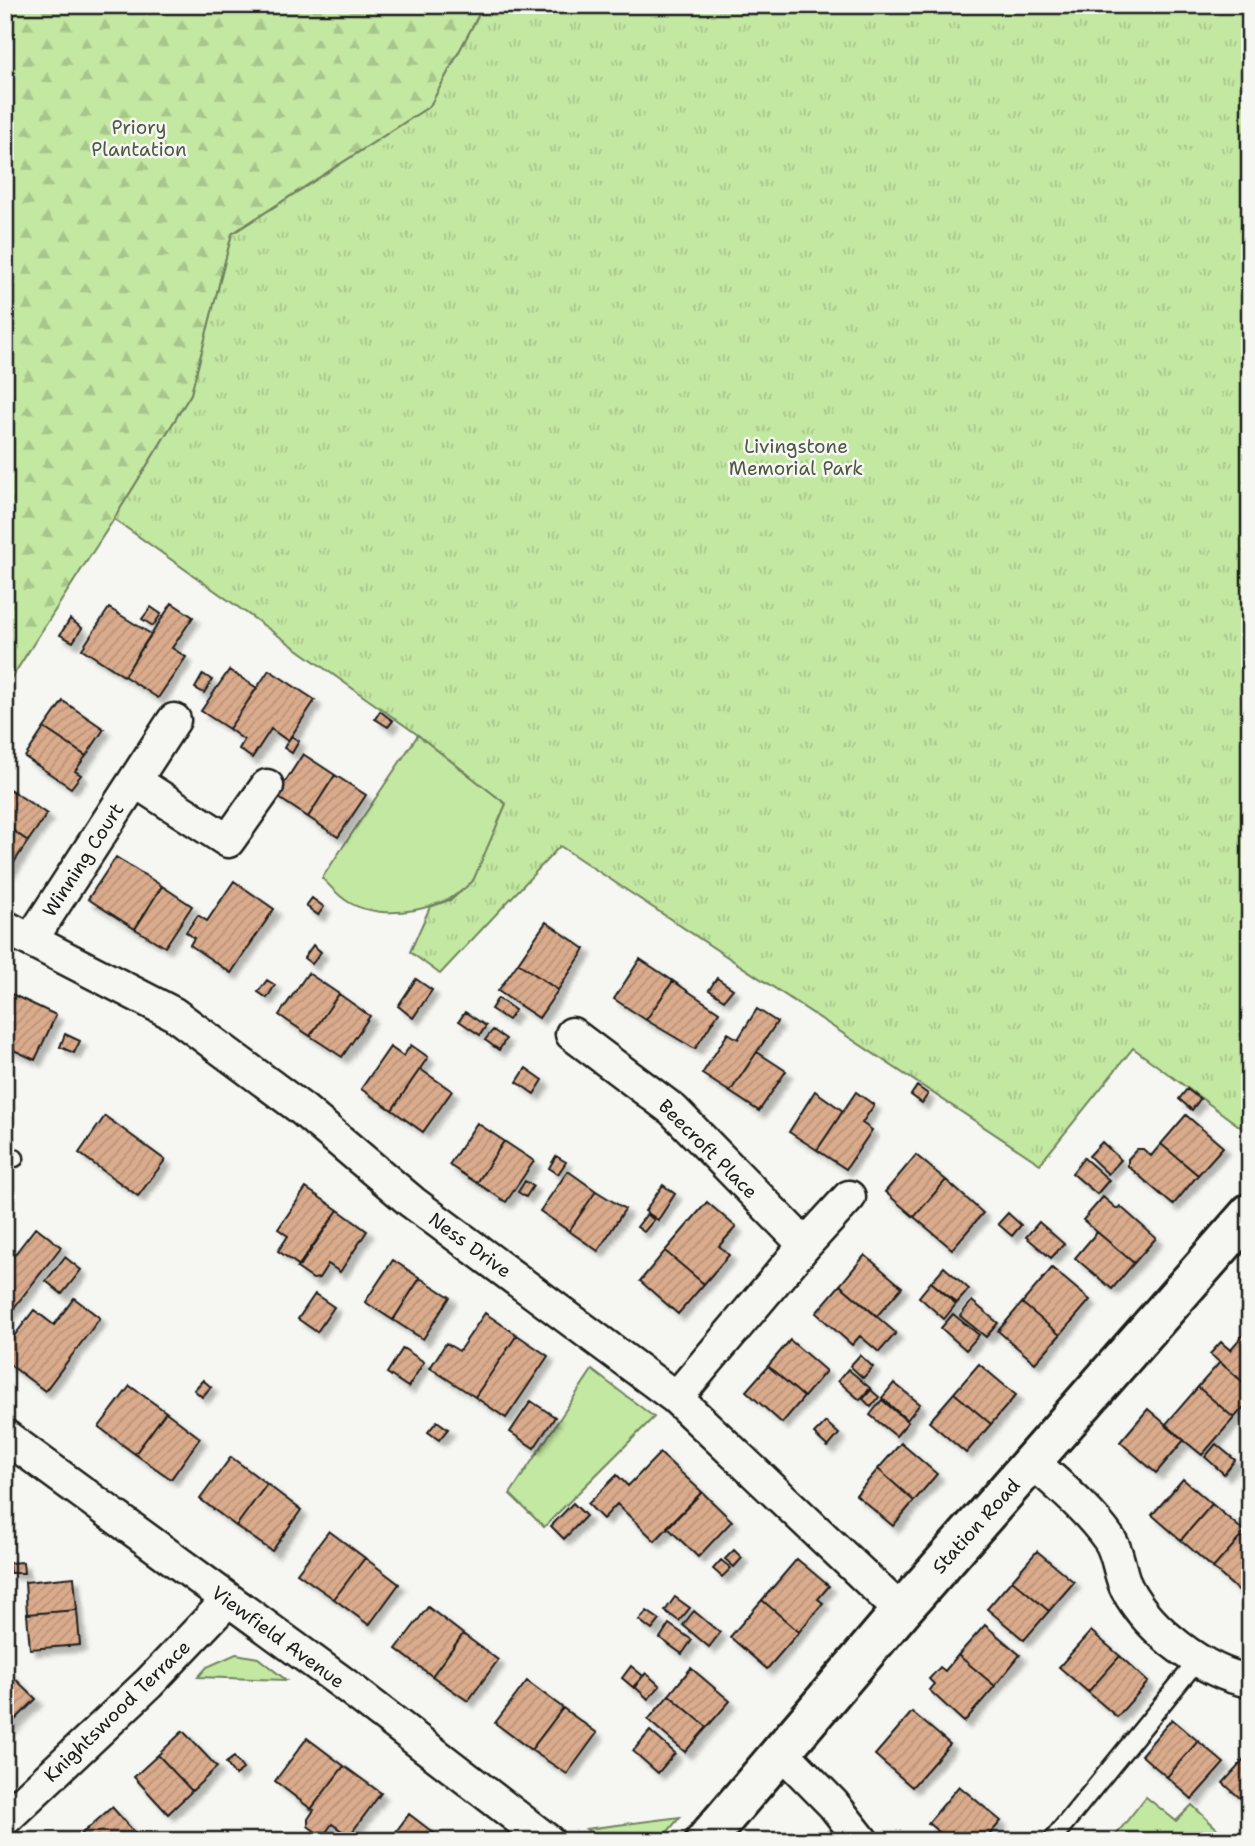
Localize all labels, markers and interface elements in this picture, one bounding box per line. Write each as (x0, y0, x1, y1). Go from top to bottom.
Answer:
park label: Priory Plantation (91, 115, 187, 162)
park label: Livingstone Memorial Park (729, 434, 863, 481)
street label: Winning Court (37, 798, 129, 922)
street label: Beecroft Place (653, 1094, 763, 1204)
street label: Ness Drive (424, 1207, 516, 1283)
street label: Station Road (927, 1473, 1025, 1579)
street label: Viewfield Avenue (206, 1580, 350, 1694)
street label: Knightswood Terrace (38, 1635, 196, 1787)

